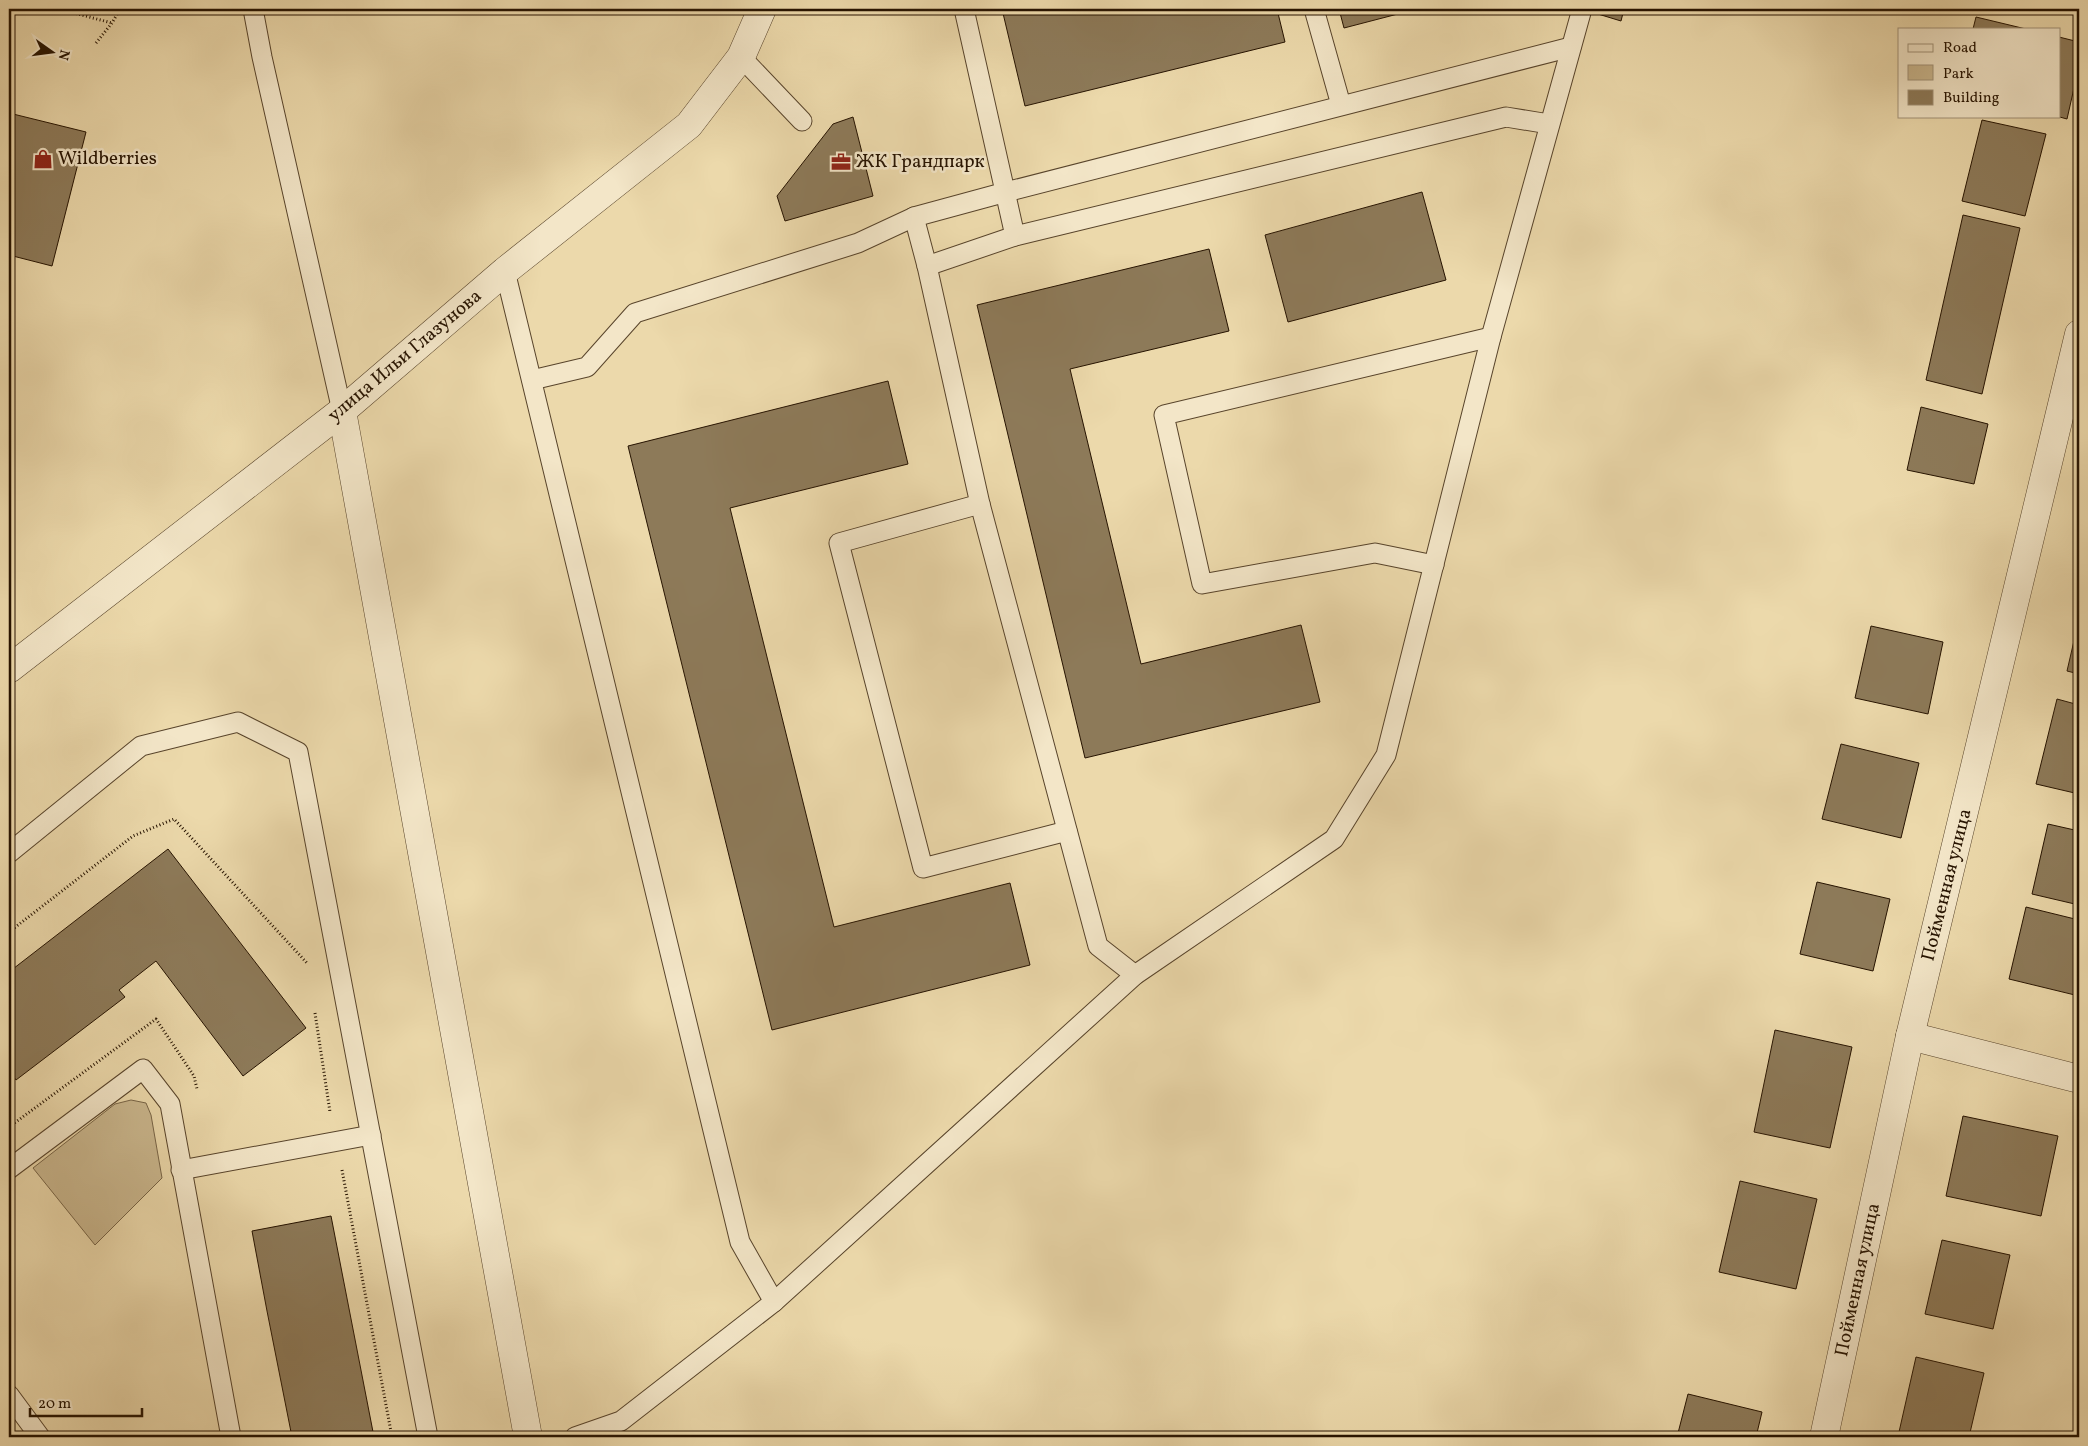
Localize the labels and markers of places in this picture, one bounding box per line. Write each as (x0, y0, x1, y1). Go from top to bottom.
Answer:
place label: Wildberries (58, 146, 157, 172)
shop icon: Wildberries (32, 148, 54, 170)
place label: ЖК Грандпарк (856, 149, 985, 175)
office icon: ЖК Грандпарк (830, 151, 852, 173)

